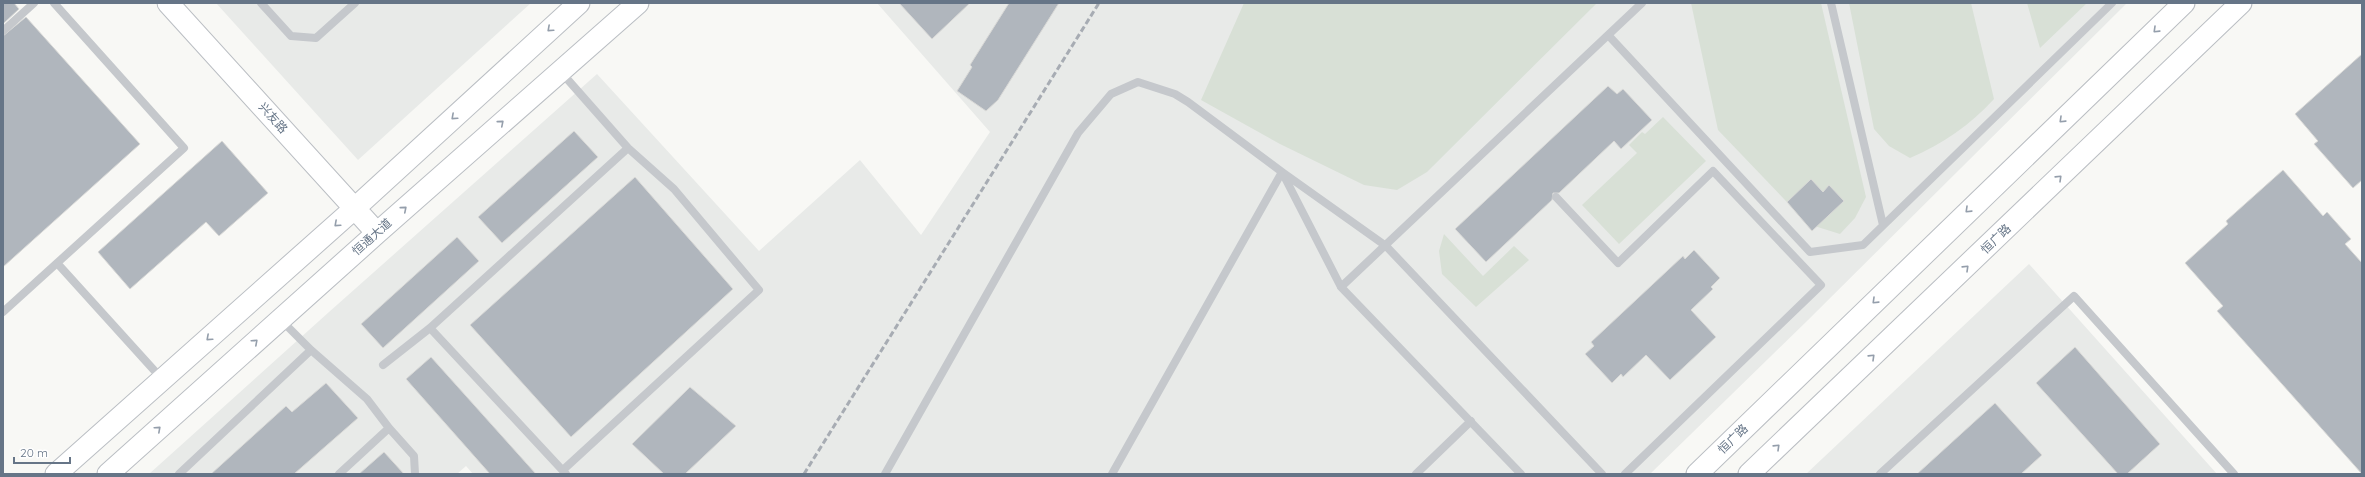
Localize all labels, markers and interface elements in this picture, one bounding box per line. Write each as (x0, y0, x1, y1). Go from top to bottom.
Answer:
one-way arrow (547, 25, 555, 32)
one-way arrow (2153, 25, 2161, 33)
street label: 兴友路 (256, 99, 291, 136)
one-way arrow (451, 112, 459, 120)
one-way arrow (2059, 115, 2067, 123)
one-way arrow (497, 121, 504, 128)
one-way arrow (2055, 176, 2062, 183)
one-way arrow (1965, 205, 1973, 213)
one-way arrow (399, 207, 406, 214)
street label: 恒通大道 (349, 215, 395, 258)
one-way arrow (335, 219, 342, 226)
street label: 恒广路 (1977, 221, 2014, 257)
one-way arrow (1961, 265, 1969, 273)
one-way arrow (1872, 296, 1880, 304)
one-way arrow (206, 333, 214, 341)
one-way arrow (250, 340, 257, 347)
one-way arrow (1867, 355, 1874, 362)
street label: 恒广路 (1714, 421, 1751, 457)
one-way arrow (153, 427, 161, 434)
scale bar (14, 439, 70, 465)
text: 20 m (20, 445, 48, 460)
one-way arrow (1773, 445, 1780, 452)

